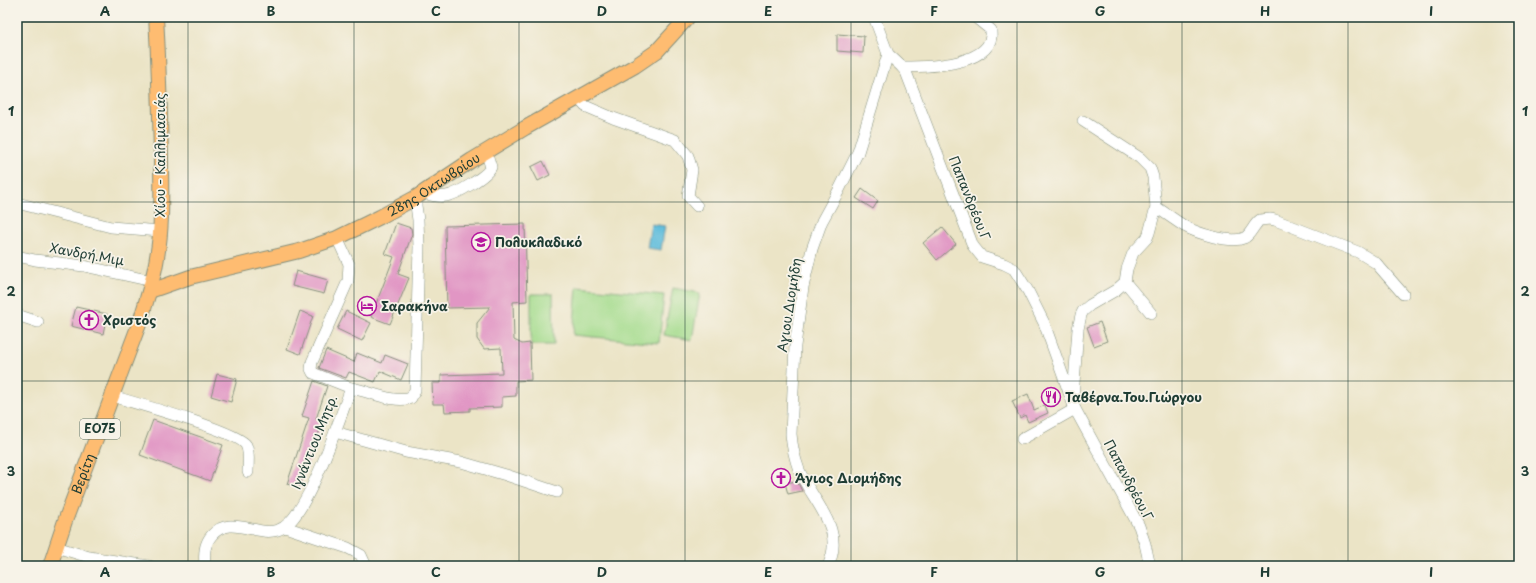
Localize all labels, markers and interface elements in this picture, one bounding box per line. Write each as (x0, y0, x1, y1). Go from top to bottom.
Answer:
text: A (100, 1, 110, 20)
text: B (267, 1, 276, 20)
text: C (431, 1, 441, 20)
text: D (597, 1, 607, 20)
text: E (764, 1, 772, 20)
text: F (930, 1, 938, 20)
text: G (1095, 1, 1105, 20)
text: H (1260, 1, 1270, 20)
text: I (1429, 1, 1433, 20)
street label: Χίου - Καλλιμασιάς (150, 92, 169, 217)
text: 1 (8, 101, 14, 120)
text: 1 (1522, 101, 1528, 120)
street label: 28ης Οκτωβρίου (383, 147, 483, 221)
street label: Παπανδρέου.Γ (945, 153, 996, 243)
school or university icon: Πολυκλαδικό (470, 231, 492, 253)
place label: Πολυκλαδικό (495, 232, 582, 251)
street label: Χανδρή.Μιμ (48, 238, 126, 269)
street label: Αγιου.Διομήδη (772, 256, 805, 353)
text: 2 (6, 281, 16, 300)
text: 2 (1520, 281, 1530, 300)
hotel icon: Σαρακήνα (356, 295, 378, 317)
place label: Σαρακήνα (381, 296, 448, 315)
church icon: Χριστός (78, 309, 100, 331)
place label: Χριστός (103, 310, 156, 329)
restaurant icon: Ταβέρνα.Του.Γιώργου (1040, 386, 1062, 408)
place label: Ταβέρνα.Του.Γιώργου (1065, 387, 1202, 406)
street label: Ιγνάντιου.Μητρ. (286, 392, 341, 492)
road number: ΕΟ75 (80, 419, 120, 439)
street label: Παπανδρέου.Γ (1100, 436, 1159, 524)
street label: Βερίτη (66, 450, 99, 497)
text: 3 (7, 461, 16, 480)
text: 3 (1521, 461, 1530, 480)
church icon: Άγιος Διομήδης (770, 467, 792, 489)
place label: Άγιος Διομήδης (795, 468, 902, 487)
text: A (100, 562, 110, 581)
text: B (267, 562, 276, 581)
text: C (431, 562, 441, 581)
text: D (597, 562, 607, 581)
text: E (764, 562, 772, 581)
text: F (930, 562, 938, 581)
text: G (1095, 562, 1105, 581)
text: H (1260, 562, 1270, 581)
text: I (1429, 562, 1433, 581)

